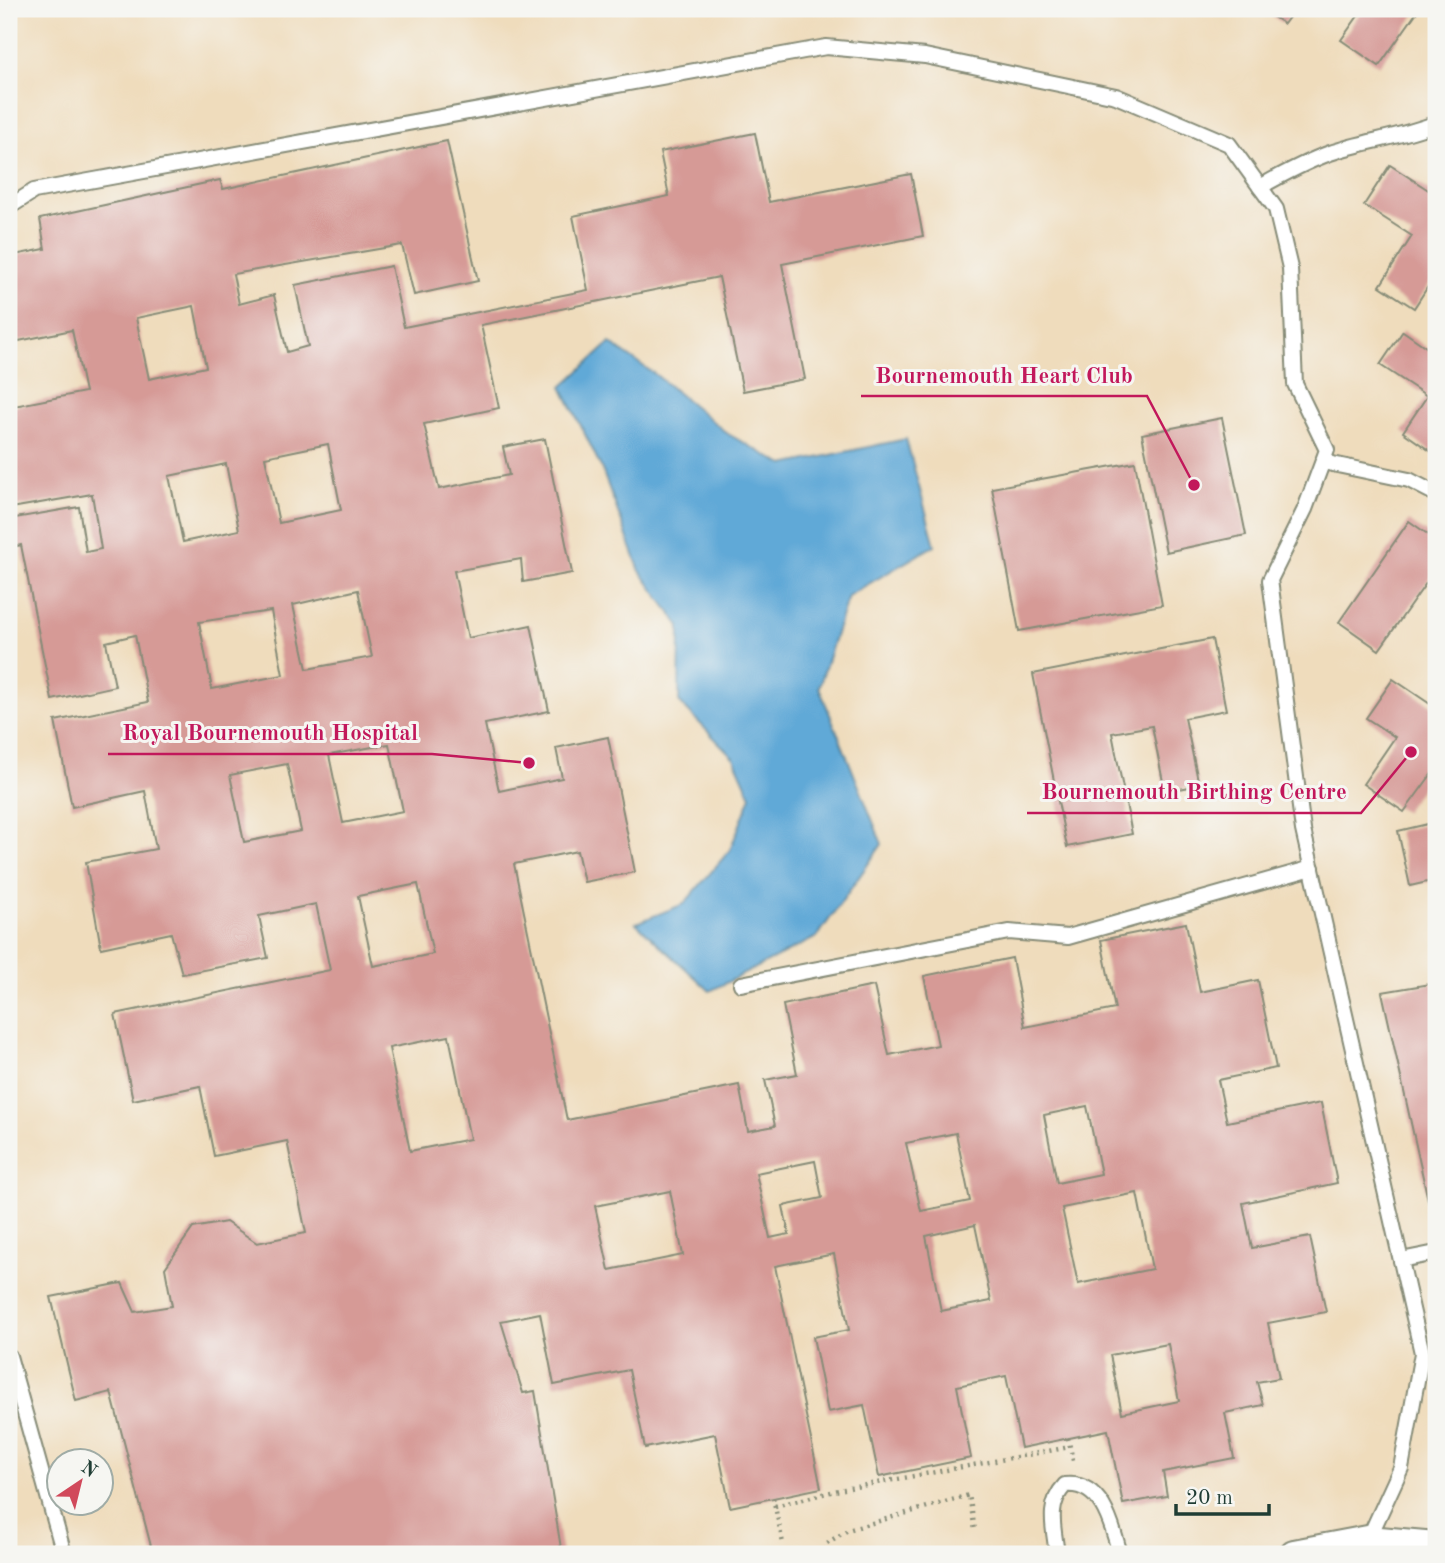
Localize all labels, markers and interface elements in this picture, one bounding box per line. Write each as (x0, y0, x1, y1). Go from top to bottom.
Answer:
callout: Bournemouth Heart Club (861, 352, 1147, 396)
text: Bournemouth Heart Club (875, 365, 1133, 388)
callout: Royal Bournemouth Hospital (108, 710, 432, 754)
text: Royal Bournemouth Hospital (122, 722, 418, 745)
callout: Bournemouth Birthing Centre (1027, 769, 1361, 813)
text: Bournemouth Birthing Centre (1041, 781, 1347, 804)
north arrow (46, 1448, 116, 1518)
text: N (77, 1458, 100, 1482)
scale bar (1176, 1472, 1268, 1516)
text: 20 m (1186, 1488, 1233, 1509)

